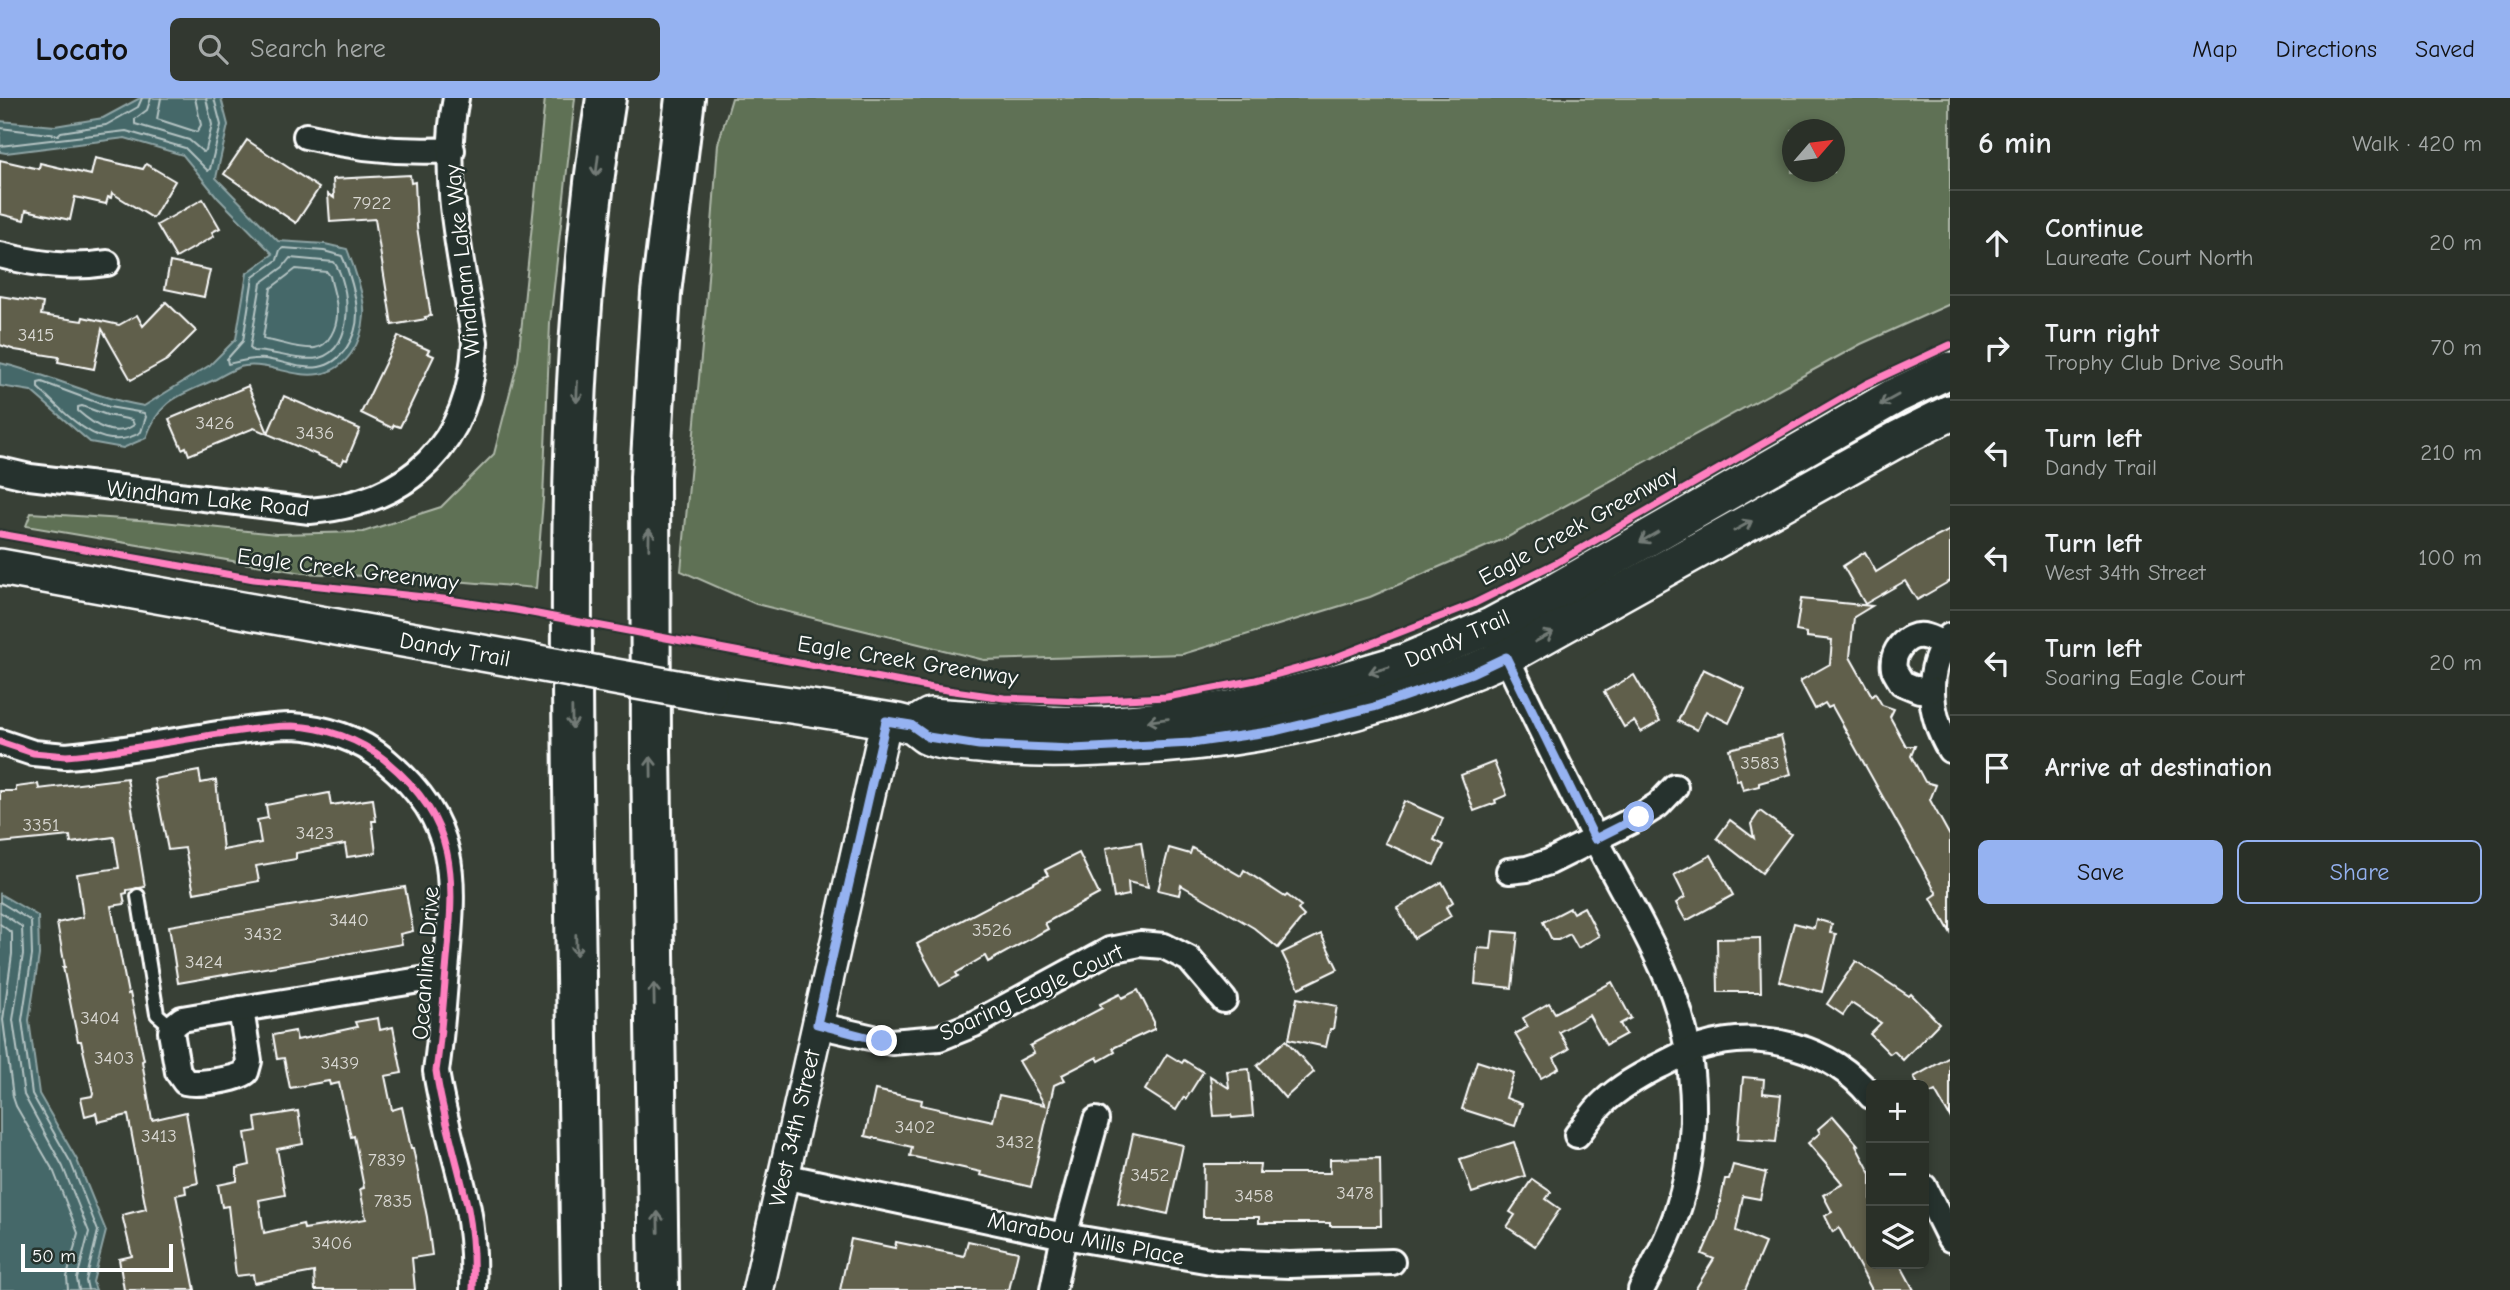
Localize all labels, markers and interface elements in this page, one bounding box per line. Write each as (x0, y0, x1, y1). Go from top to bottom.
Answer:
search box (170, 18, 660, 81)
text: Locato (35, 30, 128, 68)
icon: search (194, 30, 232, 68)
text: Search here (250, 34, 386, 64)
text: Map (2192, 35, 2238, 63)
text: Directions (2276, 35, 2377, 63)
text: Saved (2415, 35, 2475, 63)
north arrow (1782, 119, 1845, 182)
text: 6 min (1978, 126, 2052, 161)
text: Walk · 420 m (2352, 130, 2482, 157)
one-way arrow (591, 154, 604, 177)
street label: Windham Lake Way (439, 162, 486, 359)
house number: 7922 (353, 192, 391, 214)
text: Continue (2045, 214, 2143, 244)
icon: ahead (1978, 224, 2016, 262)
text: 20 m (2429, 229, 2482, 256)
text: Laureate Court North (2045, 244, 2254, 271)
text: Turn right (2045, 319, 2159, 349)
house number: 3415 (18, 324, 54, 346)
icon: right (1978, 329, 2016, 367)
text: 70 m (2430, 334, 2482, 361)
text: Trophy Club Drive South (2045, 349, 2284, 376)
one-way arrow (570, 381, 583, 404)
one-way arrow (1879, 393, 1899, 407)
house number: 3426 (195, 412, 235, 434)
house number: 3436 (296, 422, 334, 444)
text: Turn left (2045, 424, 2142, 454)
icon: left (1978, 434, 2016, 472)
text: 210 m (2420, 439, 2482, 466)
text: Dandy Trail (2045, 454, 2157, 481)
street label: Eagle Creek Greenway (1474, 459, 1683, 591)
street label: Windham Lake Road (105, 474, 311, 523)
one-way arrow (1732, 519, 1753, 532)
one-way arrow (642, 528, 656, 551)
text: Turn left (2045, 529, 2142, 559)
one-way arrow (1639, 531, 1659, 545)
icon: left (1978, 539, 2016, 577)
street label: Eagle Creek Greenway (235, 542, 461, 597)
text: 100 m (2418, 544, 2482, 571)
text: West 34th Street (2045, 559, 2206, 586)
street label: Dandy Trail (1401, 603, 1514, 674)
street label: Dandy Trail (397, 626, 512, 673)
one-way arrow (1534, 629, 1554, 643)
street label: Eagle Creek Greenway (796, 630, 1021, 691)
text: Turn left (2045, 634, 2142, 664)
icon: left (1978, 644, 2016, 682)
text: 20 m (2429, 649, 2482, 676)
one-way arrow (1368, 664, 1390, 677)
text: Soaring Eagle Court (2045, 664, 2245, 691)
one-way arrow (565, 706, 579, 729)
one-way arrow (1147, 713, 1169, 726)
icon: arrive (1978, 749, 2016, 787)
house number: 3583 (1740, 752, 1780, 774)
text: Arrive at destination (2045, 753, 2272, 783)
one-way arrow (644, 756, 658, 779)
route start (1623, 801, 1654, 832)
house number: 3351 (22, 814, 60, 836)
house number: 3423 (296, 822, 334, 844)
button: Save (1978, 840, 2223, 904)
button: Share (2237, 840, 2482, 904)
street label: Oceanline Drive (407, 885, 444, 1041)
house number: 3440 (329, 909, 369, 931)
house number: 3526 (972, 919, 1012, 941)
house number: 3432 (244, 923, 282, 945)
one-way arrow (569, 933, 582, 956)
street label: Soaring Eagle Court (935, 937, 1129, 1047)
house number: 3424 (185, 951, 223, 973)
one-way arrow (647, 983, 661, 1006)
house number: 3404 (80, 1007, 120, 1029)
route end (866, 1025, 897, 1056)
street label: West 34th Street (763, 1045, 826, 1209)
house number: 3403 (94, 1047, 134, 1069)
house number: 3439 (321, 1052, 359, 1074)
map controls (1866, 1080, 1929, 1269)
button: + (1866, 1080, 1929, 1143)
house number: 3402 (895, 1116, 935, 1138)
house number: 3413 (141, 1125, 177, 1147)
house number: 3432 (996, 1131, 1034, 1153)
button: − (1866, 1143, 1929, 1206)
house number: 7839 (368, 1149, 406, 1171)
house number: 3452 (1130, 1164, 1170, 1186)
house number: 3478 (1336, 1182, 1374, 1204)
house number: 3458 (1235, 1185, 1273, 1207)
house number: 7835 (374, 1190, 412, 1212)
street label: Marabou Mills Place (985, 1206, 1187, 1271)
button: layers (1866, 1206, 1929, 1269)
one-way arrow (651, 1211, 664, 1234)
house number: 3406 (312, 1232, 352, 1254)
scale bar (21, 1241, 173, 1273)
text: 50 m (32, 1245, 76, 1267)

